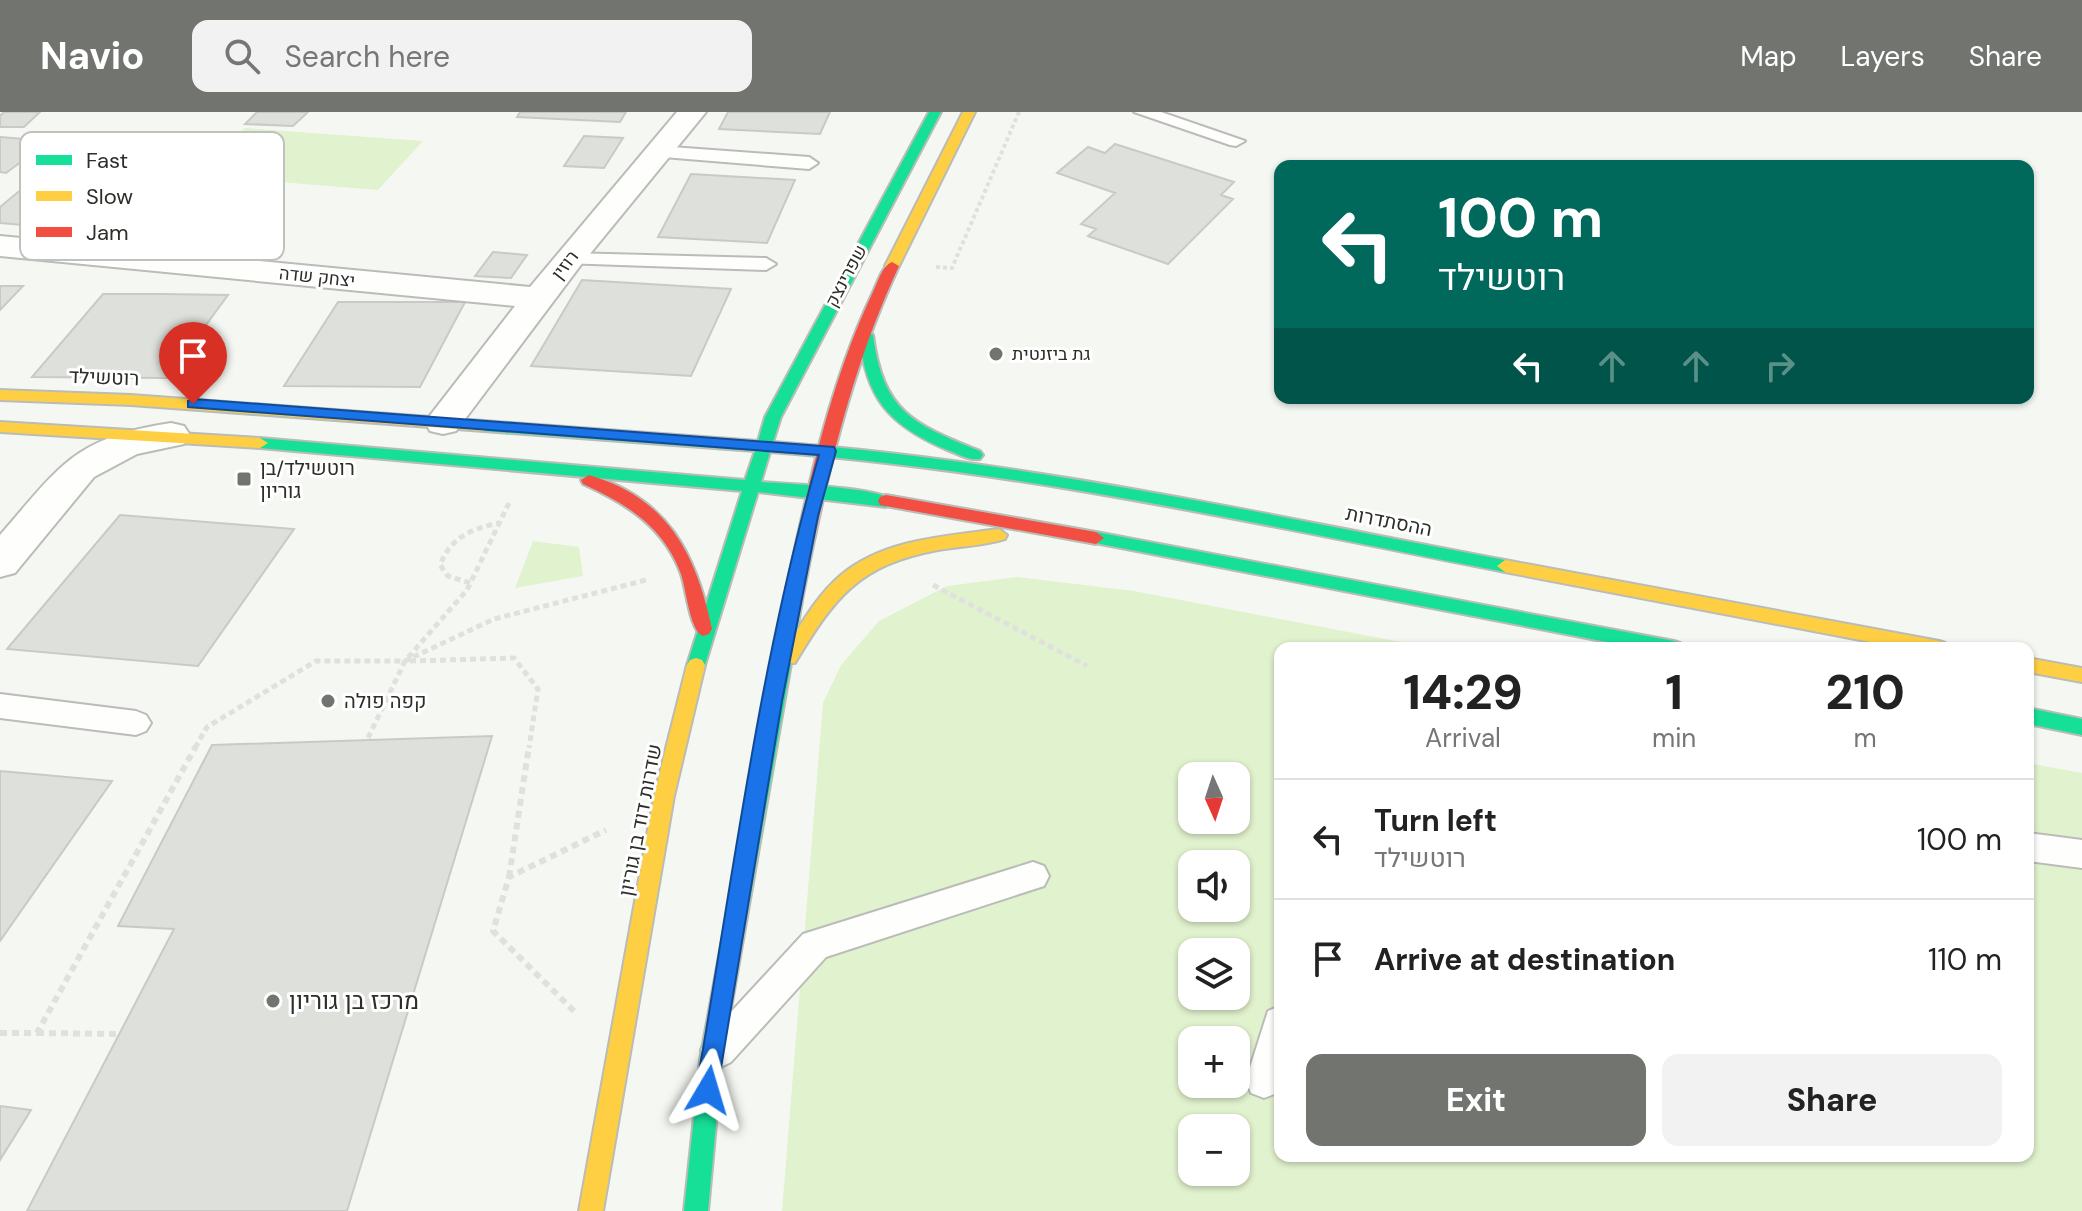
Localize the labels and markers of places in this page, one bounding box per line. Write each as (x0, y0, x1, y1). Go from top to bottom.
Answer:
pin (159, 322, 227, 404)
place label: גת ביזנטית (1012, 342, 1091, 366)
marker: גת ביזנטית (987, 345, 1005, 363)
place label: רוטשילד/בן גוריון (260, 455, 355, 504)
marker: רוטשילד/בן גוריון (235, 470, 253, 488)
place label: קפה פולה (344, 688, 427, 714)
marker: קפה פולה (319, 692, 337, 710)
place label: מרכז בן גוריון (289, 985, 419, 1016)
marker: מרכז בן גוריון (264, 992, 282, 1010)

